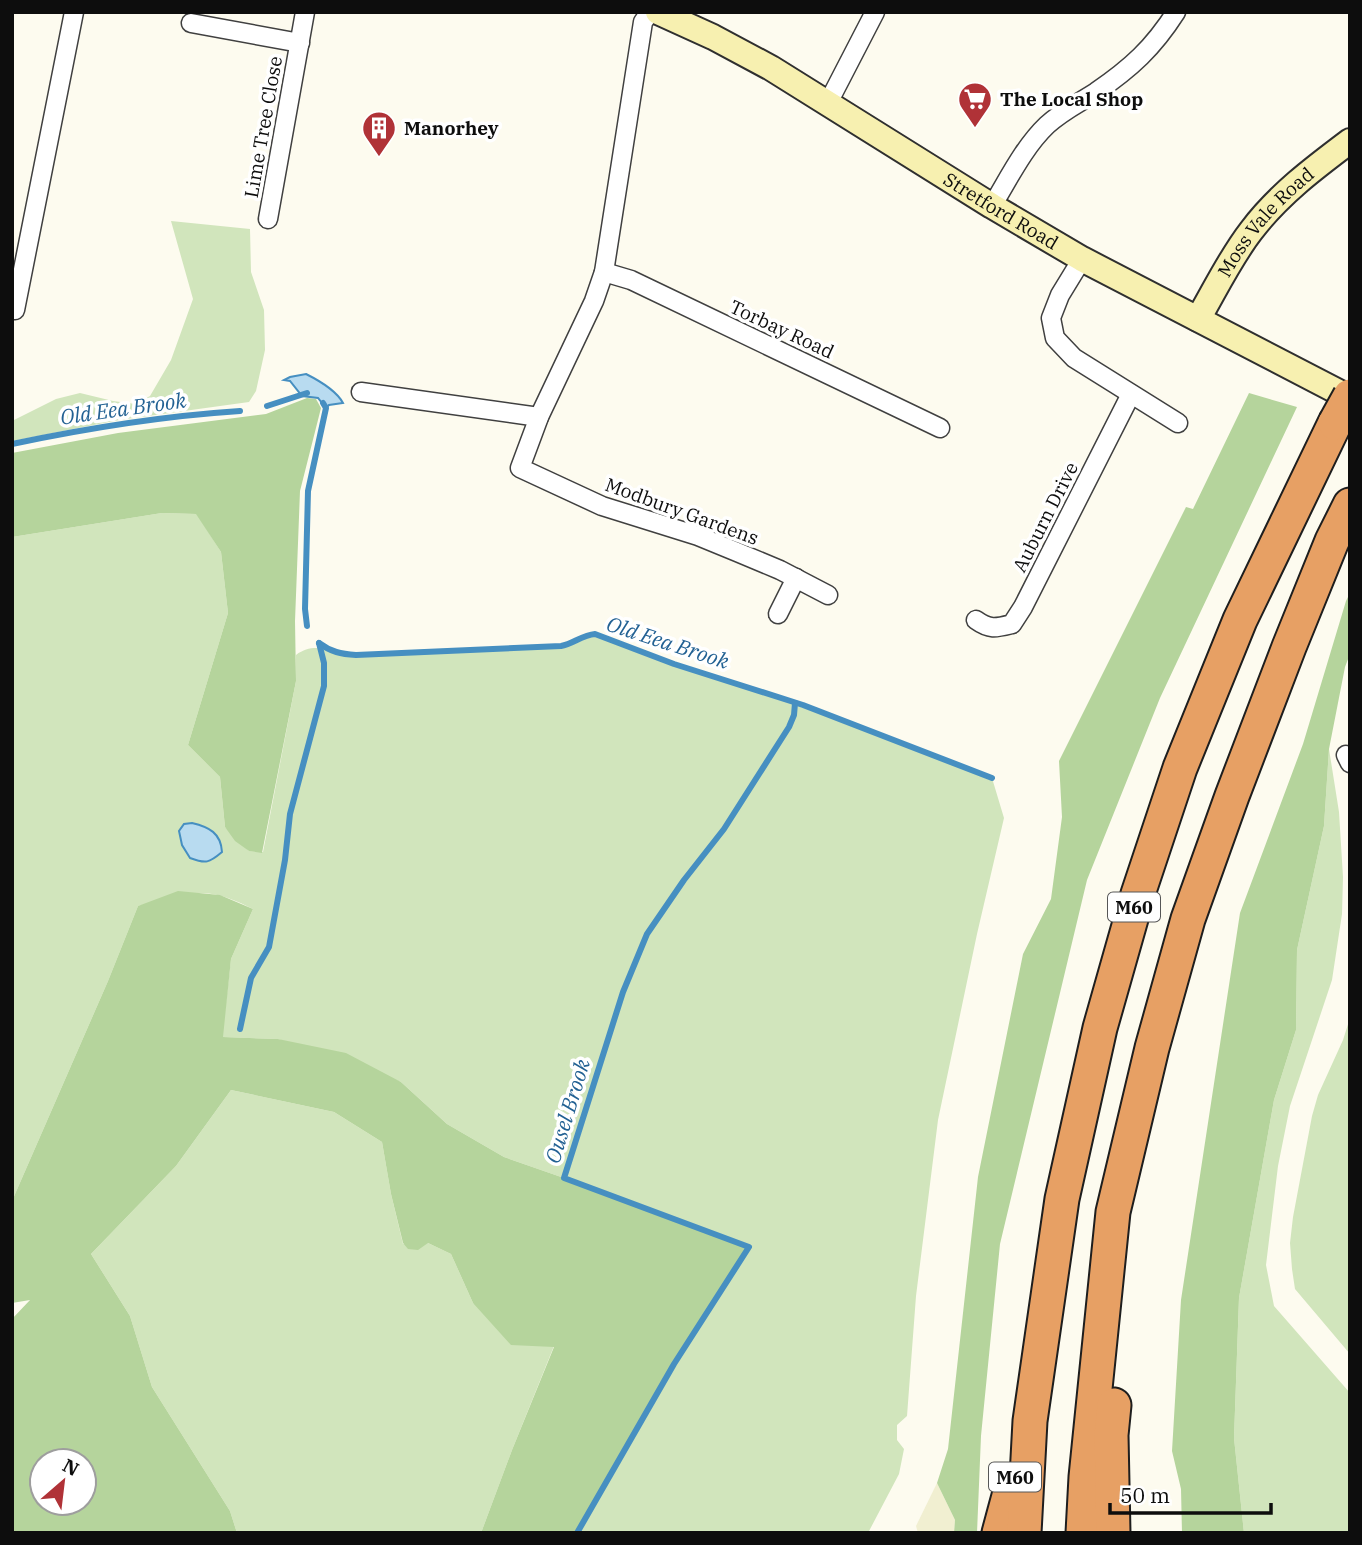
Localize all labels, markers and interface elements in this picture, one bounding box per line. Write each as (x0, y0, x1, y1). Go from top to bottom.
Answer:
street label: Lime Tree Close (239, 54, 287, 200)
supermarket icon: The Local Shop (956, 80, 994, 129)
place label: The Local Shop (1000, 87, 1143, 111)
building icon: Manorhey (360, 109, 398, 158)
place label: Manorhey (404, 116, 499, 140)
street label: Moss Vale Road (1212, 162, 1319, 281)
street label: Stretford Road (939, 167, 1063, 255)
street label: Torbay Road (726, 294, 838, 364)
water label: Old Eea Brook (58, 385, 189, 431)
street label: Auburn Drive (1007, 458, 1083, 576)
street label: Modbury Gardens (602, 472, 762, 550)
water label: Old Eea Brook (603, 609, 734, 675)
road number: M60 (1108, 893, 1160, 922)
water label: Ousel Brook (538, 1055, 596, 1166)
north arrow (28, 1447, 98, 1517)
text: N (59, 1453, 83, 1481)
road number: M60 (989, 1462, 1041, 1492)
scale bar (1110, 1472, 1271, 1516)
text: 50 m (1120, 1481, 1170, 1509)

